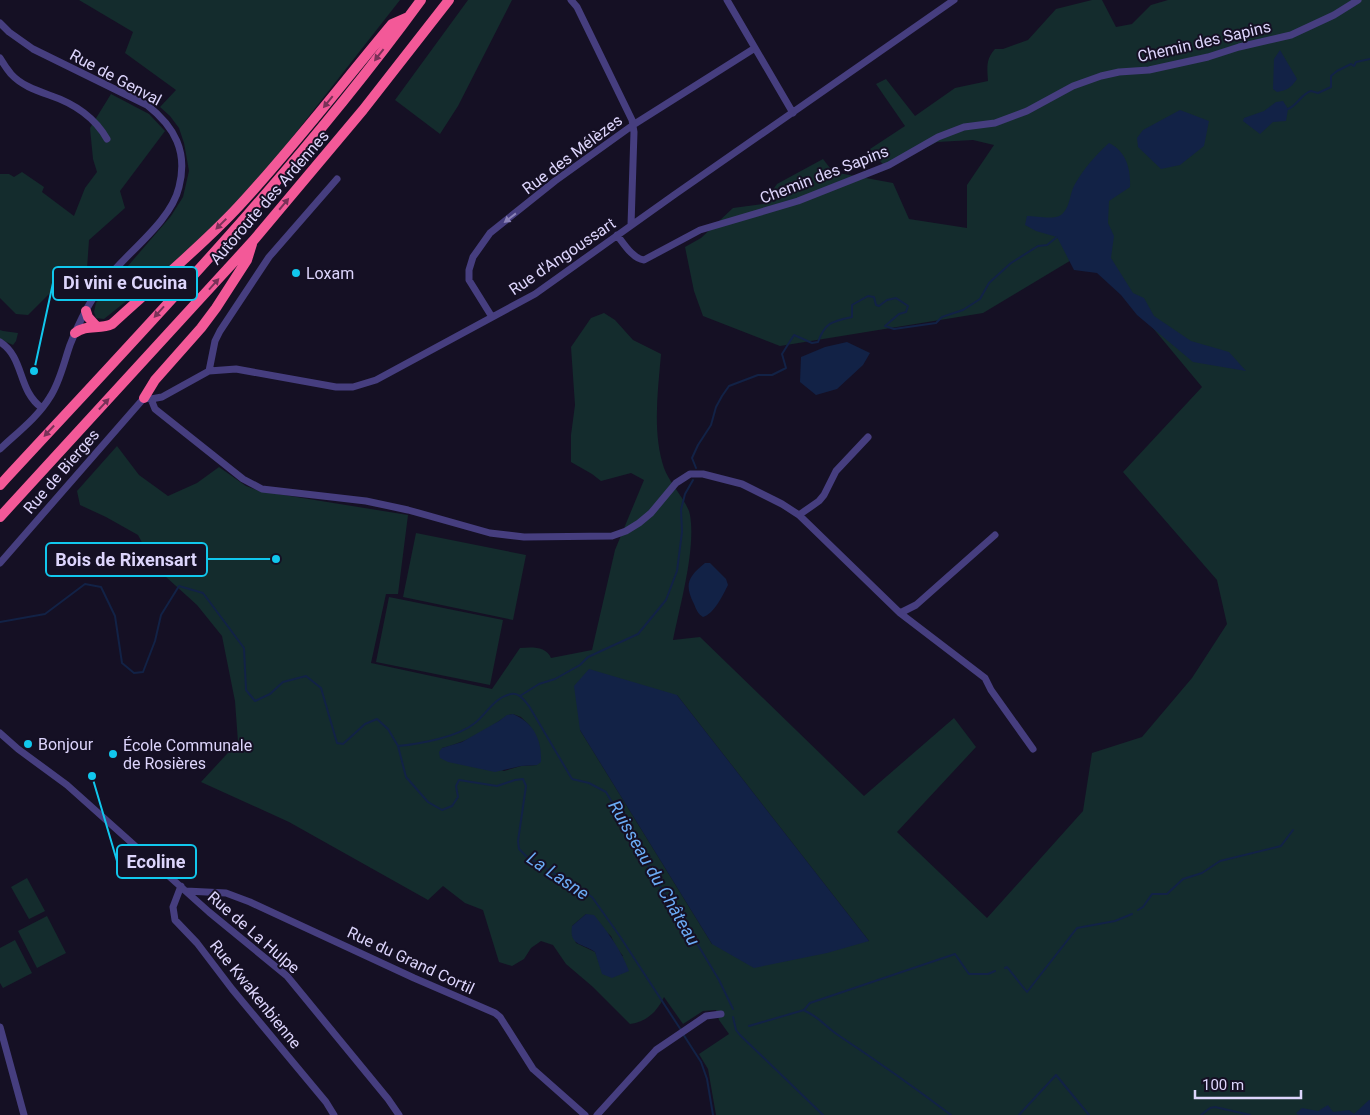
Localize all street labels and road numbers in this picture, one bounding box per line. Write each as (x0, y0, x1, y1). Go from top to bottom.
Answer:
street label: Chemin des Sapins (1136, 17, 1273, 66)
street label: Rue de Genval (67, 45, 165, 110)
street label: Rue des Mélèzes (519, 111, 626, 198)
street label: Autoroute des Ardennes (206, 126, 333, 268)
street label: Chemin des Sapins (757, 141, 891, 208)
street label: Rue d'Angoussart (505, 214, 619, 299)
street label: Rue de Bierges (19, 425, 103, 518)
street label: Rue de La Hulpe (204, 887, 303, 977)
street label: Rue du Grand Cortil (344, 923, 477, 998)
street label: Rue Kwakenbienne (206, 936, 305, 1052)

